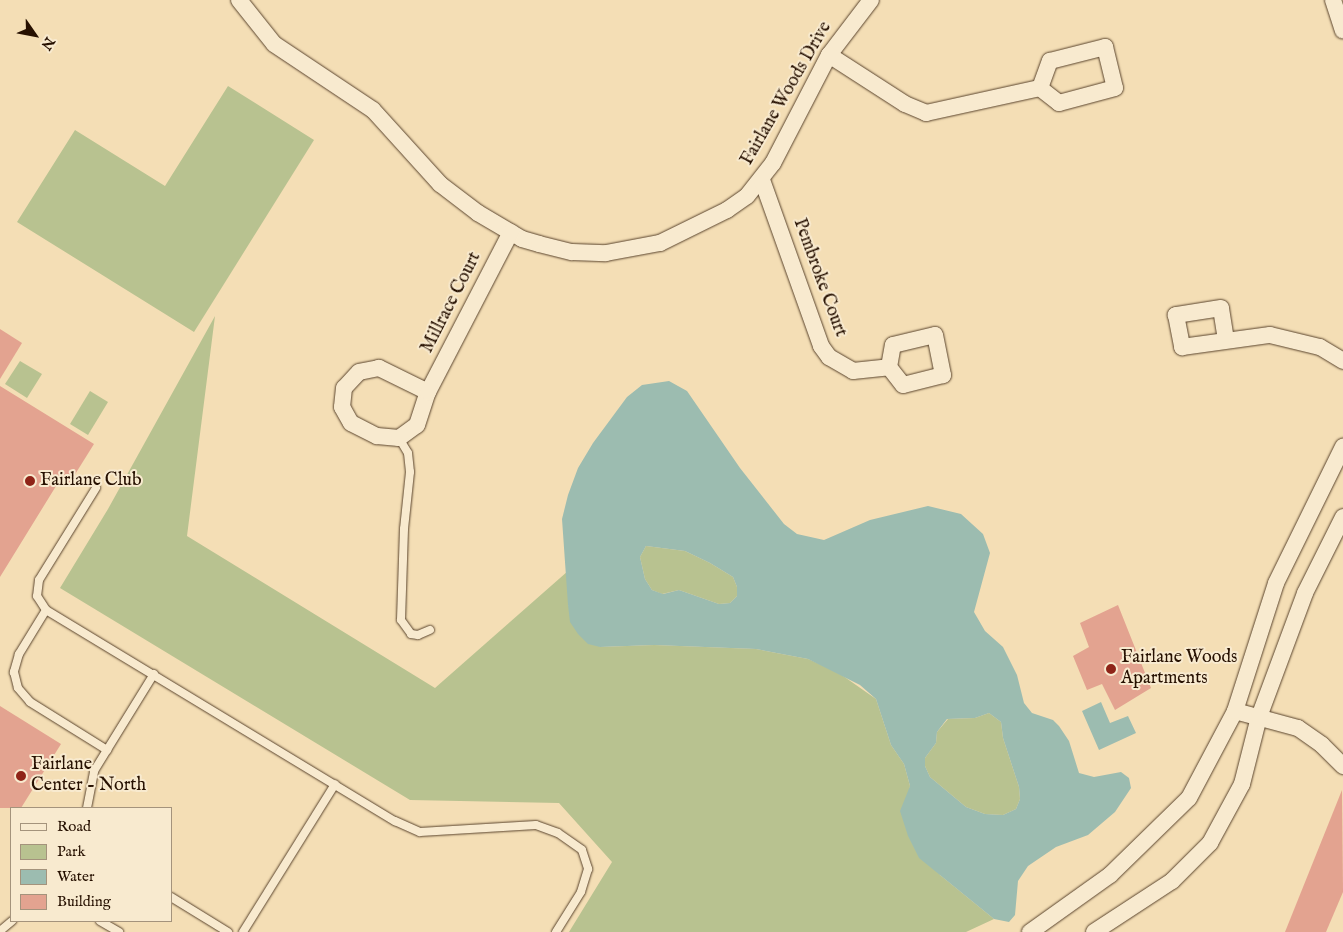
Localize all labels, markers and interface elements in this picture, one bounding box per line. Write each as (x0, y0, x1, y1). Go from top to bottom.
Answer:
north arrow (10, 10, 60, 60)
street label: Fairlane Woods Drive (737, 18, 837, 170)
text: N (37, 33, 58, 53)
street label: Pembroke Court (788, 216, 850, 340)
street label: Millrace Court (417, 249, 487, 357)
place label: Fairlane Club (40, 470, 142, 492)
marker: Fairlane Club (24, 475, 36, 487)
place label: Fairlane Woods Apartments (1121, 648, 1237, 691)
marker: Fairlane Woods Apartments (1105, 663, 1117, 675)
place label: Fairlane Center - North (31, 755, 146, 798)
marker: Fairlane Center - North (15, 770, 27, 782)
legend (10, 807, 172, 922)
text: Road (57, 817, 91, 836)
text: Park (57, 842, 86, 861)
text: Water (57, 867, 94, 886)
text: Building (57, 892, 111, 911)

